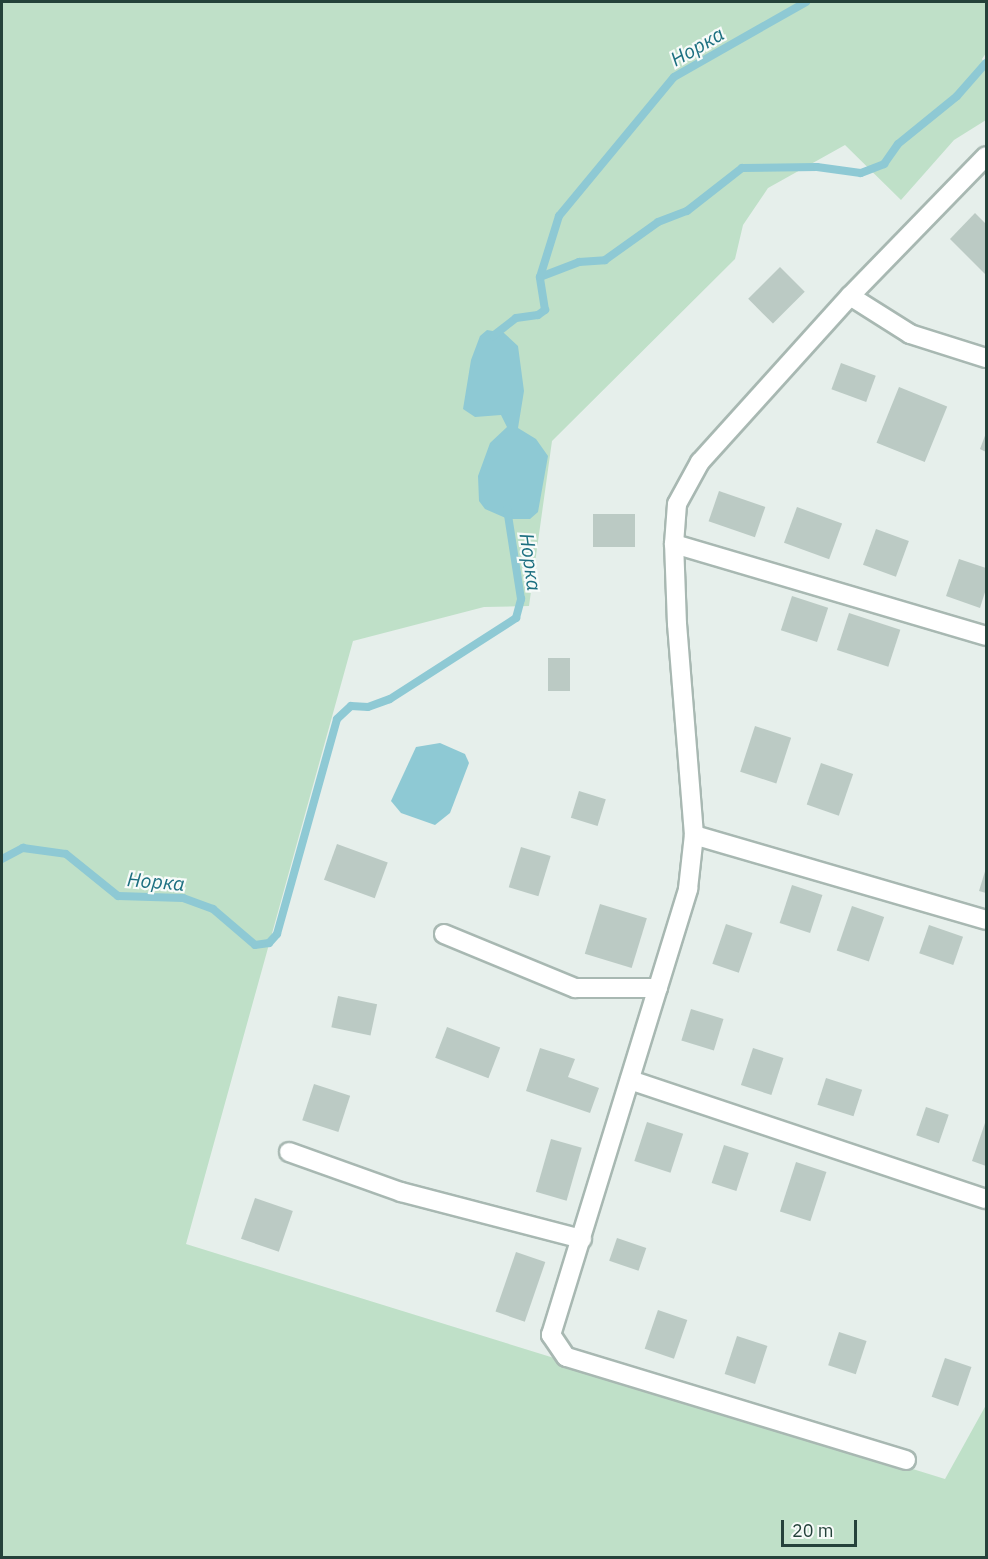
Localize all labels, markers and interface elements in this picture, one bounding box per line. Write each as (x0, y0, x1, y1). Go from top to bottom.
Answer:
water label: Норка (666, 21, 728, 71)
water label: Норка (515, 532, 547, 592)
water label: Норка (126, 867, 186, 895)
scale bar (784, 1508, 860, 1546)
text: 20 m (792, 1519, 834, 1542)

